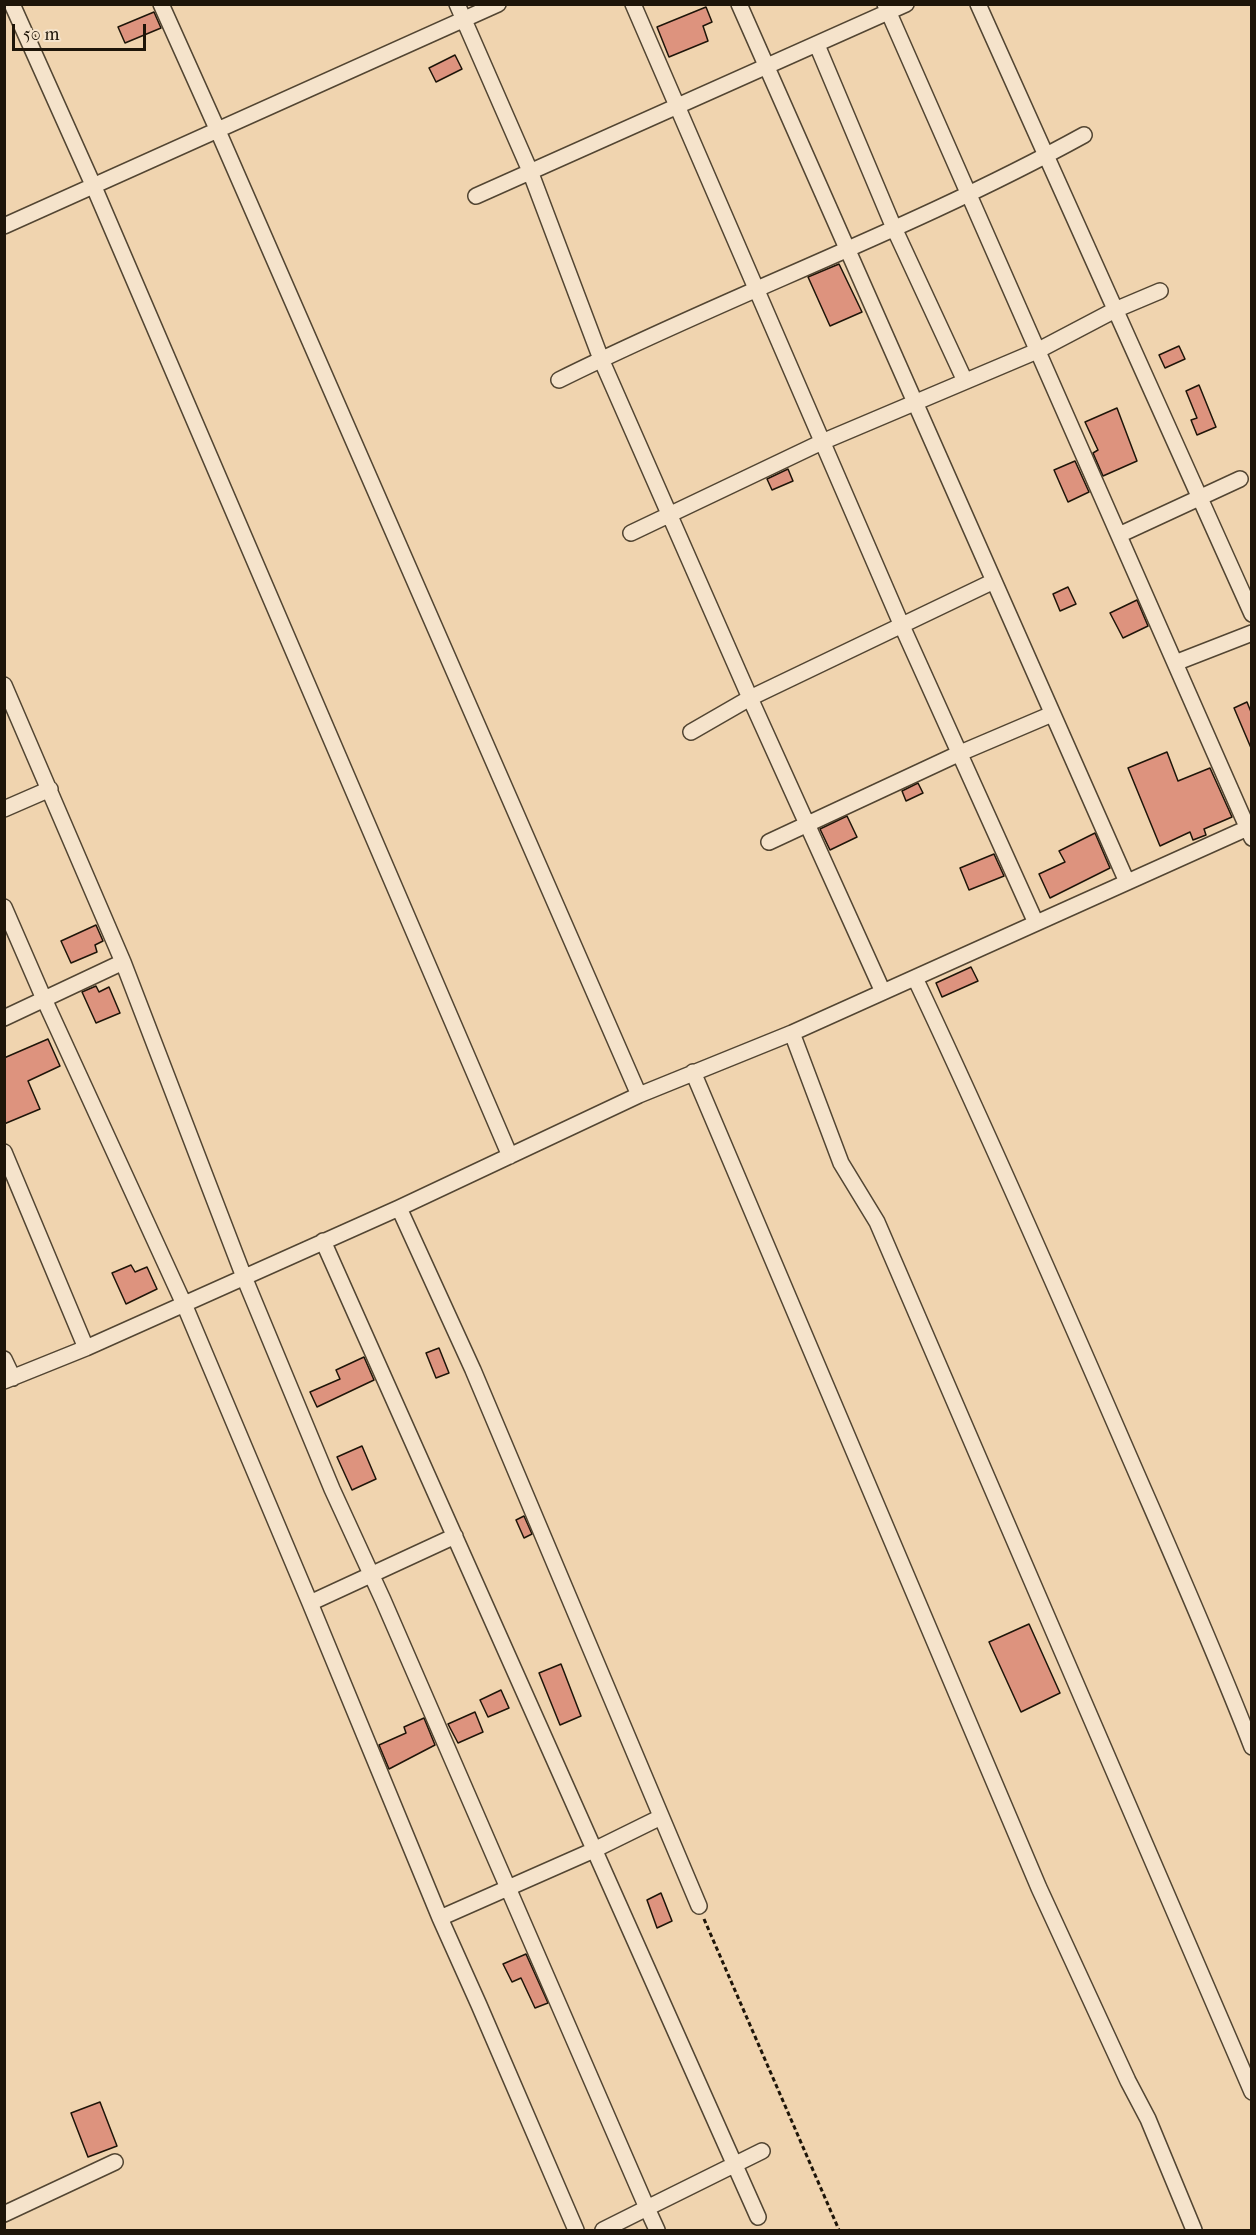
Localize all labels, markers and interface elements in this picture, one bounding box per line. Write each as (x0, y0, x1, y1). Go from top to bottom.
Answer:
scale bar (15, 12, 148, 50)
text: 50 m (23, 24, 59, 45)

